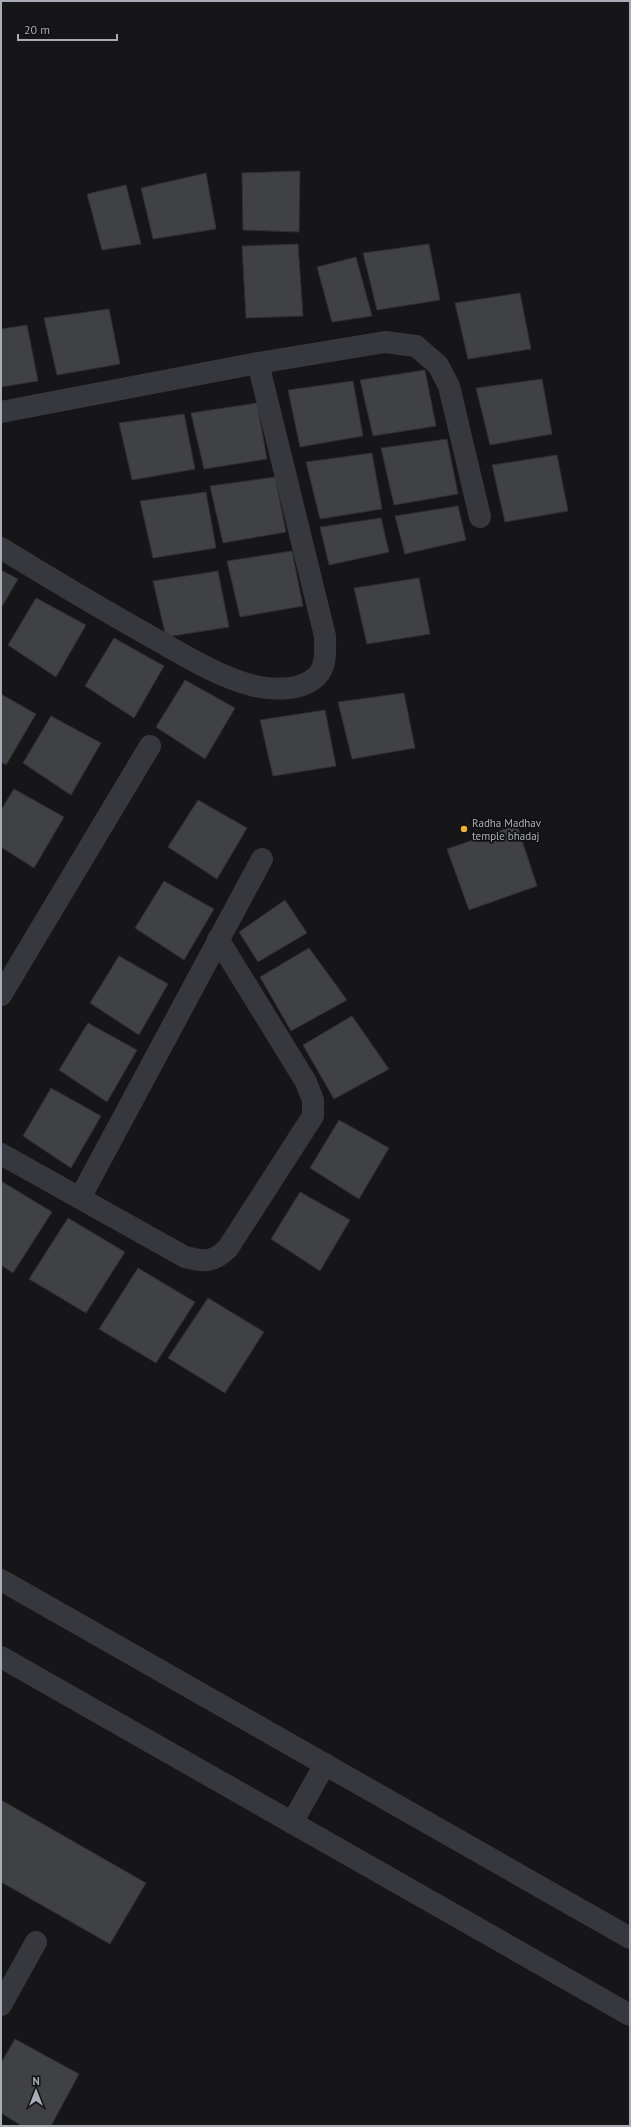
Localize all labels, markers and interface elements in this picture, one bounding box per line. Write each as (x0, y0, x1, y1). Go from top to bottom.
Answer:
scale bar (18, 16, 117, 42)
text: 20 m (24, 22, 50, 37)
place label: Radha Madhav temple bhadaj (472, 816, 542, 843)
marker: Radha Madhav temple bhadaj (459, 824, 469, 834)
north arrow (16, 2071, 56, 2111)
text: N (32, 2074, 40, 2088)

